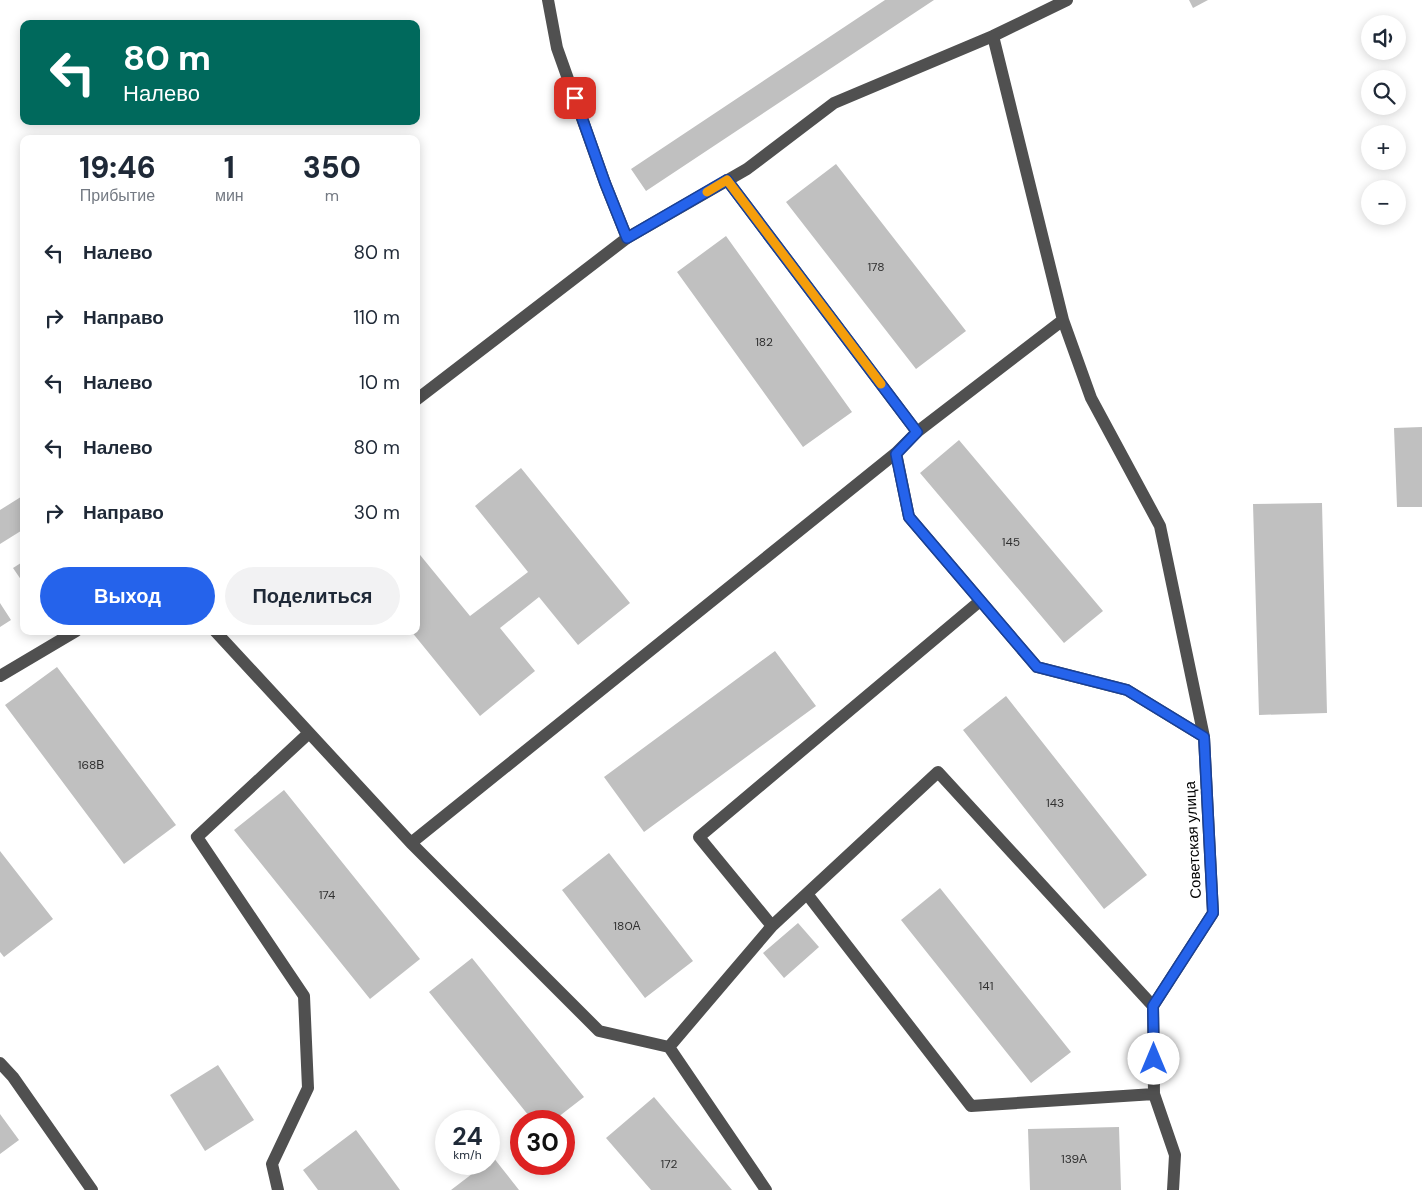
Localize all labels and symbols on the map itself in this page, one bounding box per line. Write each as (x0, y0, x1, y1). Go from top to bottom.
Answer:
pin (554, 77, 596, 119)
house number: 178 (867, 259, 885, 275)
house number: 182 (755, 334, 773, 350)
house number: 145 (1002, 534, 1020, 550)
house number: 168В (78, 757, 104, 773)
street label: Советская улица (1180, 780, 1206, 899)
house number: 143 (1046, 795, 1064, 811)
house number: 174 (319, 887, 335, 903)
house number: 180А (613, 918, 641, 934)
house number: 141 (979, 978, 993, 994)
position arrow (1127, 1032, 1179, 1084)
speed limit sign: 30 (510, 1110, 575, 1175)
house number: 139А (1061, 1151, 1087, 1167)
house number: 172 (661, 1156, 677, 1172)

